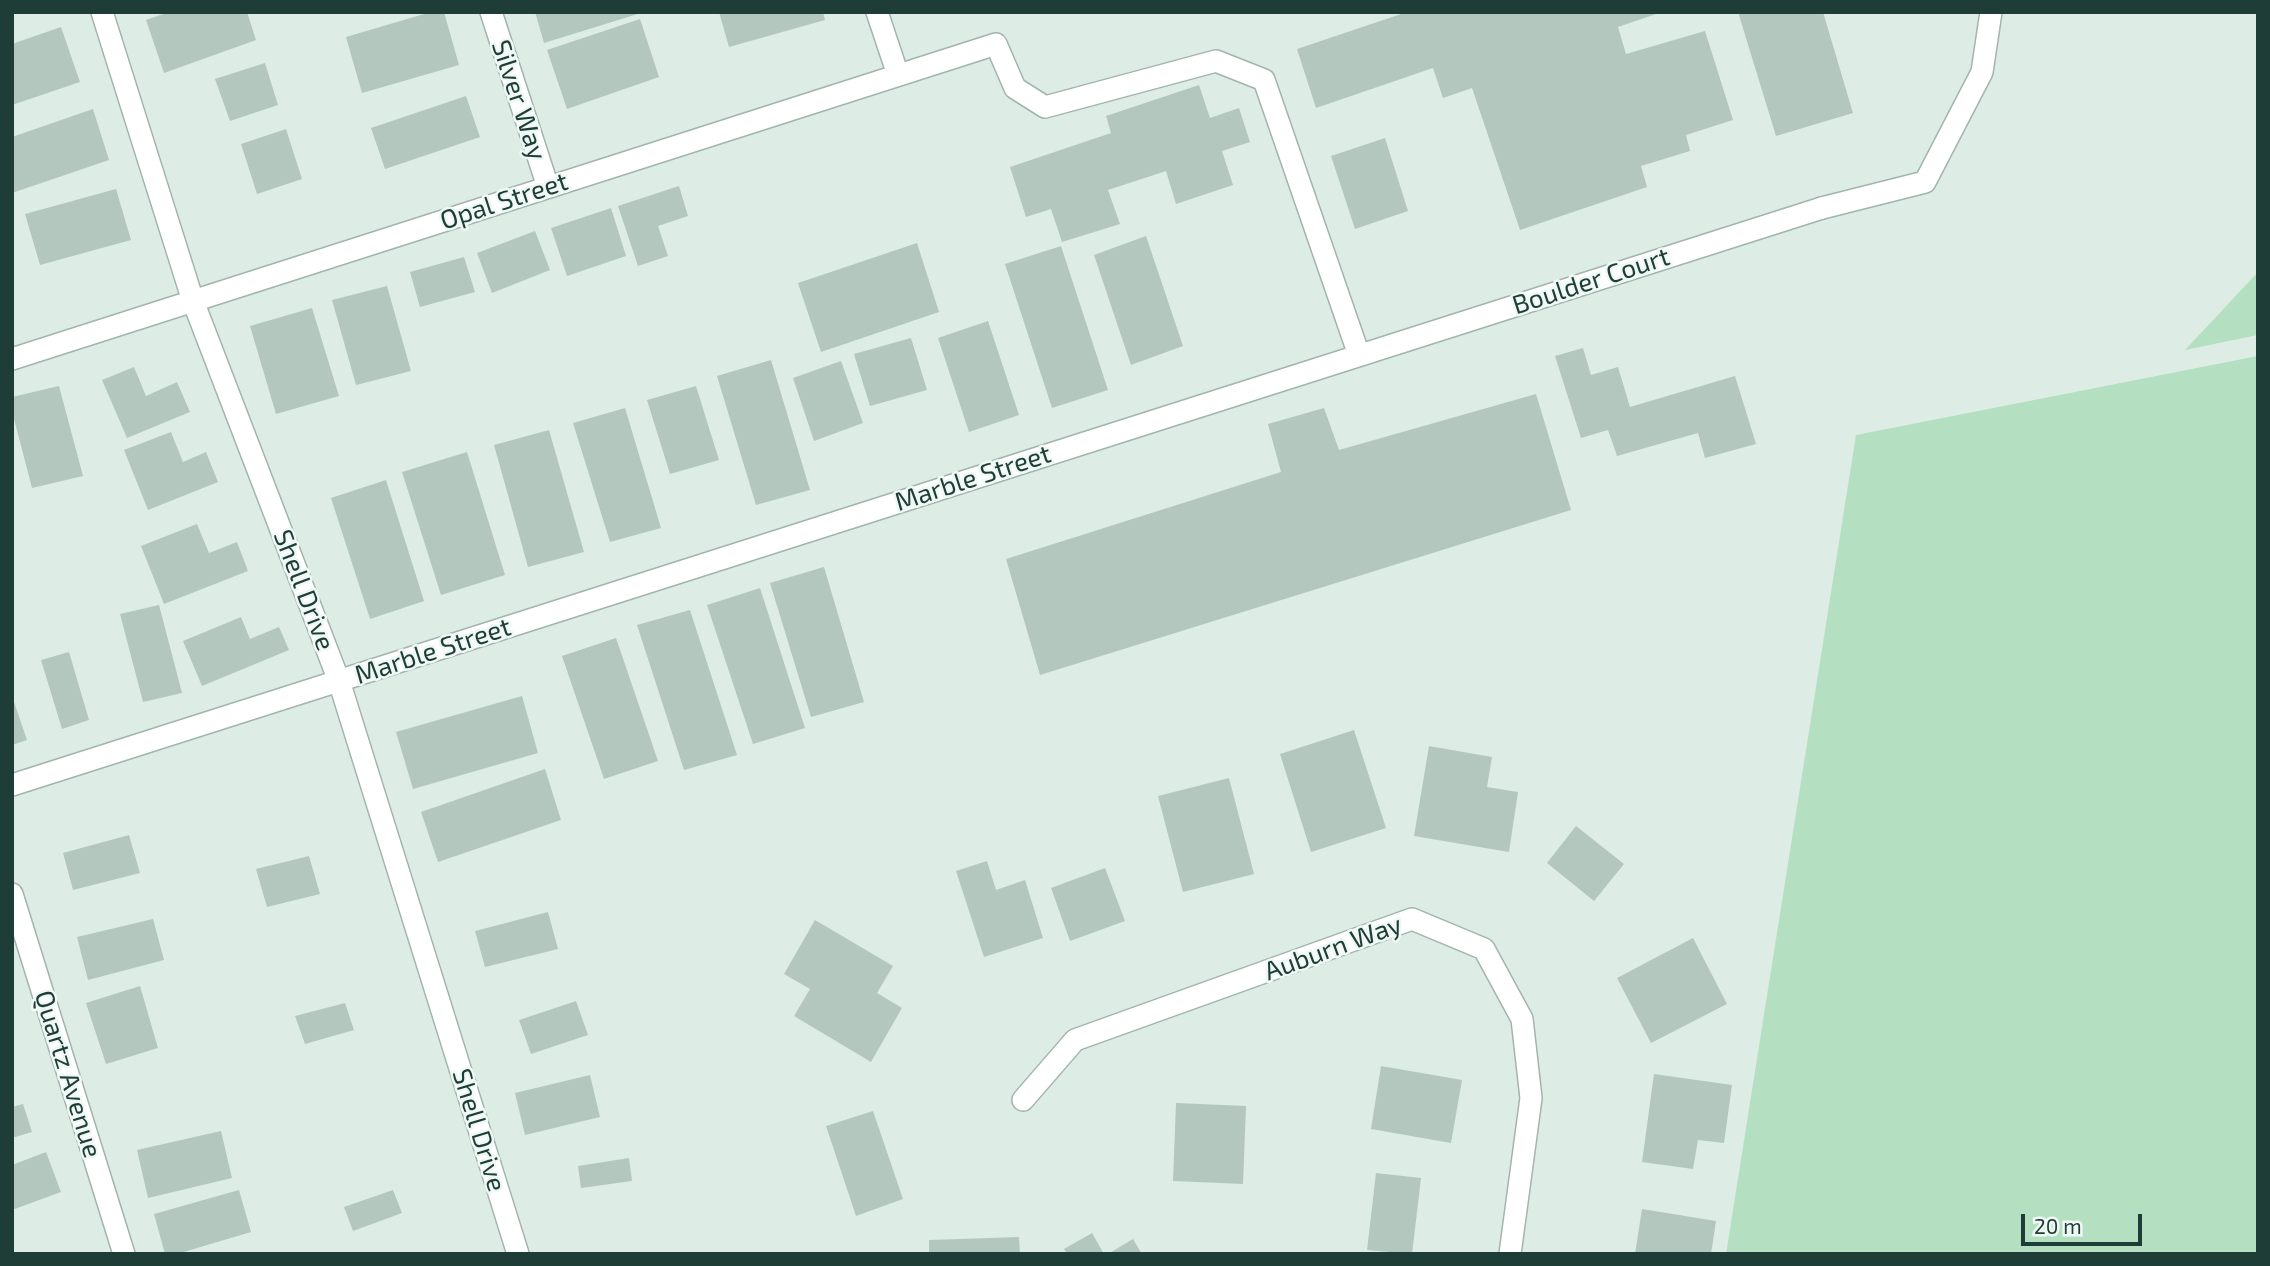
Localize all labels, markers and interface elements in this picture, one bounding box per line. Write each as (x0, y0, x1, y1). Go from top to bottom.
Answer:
street label: Silver Way (485, 36, 553, 164)
street label: Opal Street (436, 166, 572, 236)
street label: Boulder Court (1509, 241, 1673, 321)
street label: Marble Street (891, 438, 1055, 518)
street label: Shell Drive (267, 525, 341, 655)
street label: Marble Street (351, 611, 515, 691)
street label: Auburn Way (1260, 909, 1406, 987)
street label: Quartz Avenue (28, 987, 108, 1161)
street label: Shell Drive (446, 1065, 512, 1195)
scale bar (2025, 1200, 2146, 1244)
text: 20 m (2034, 1213, 2082, 1238)

